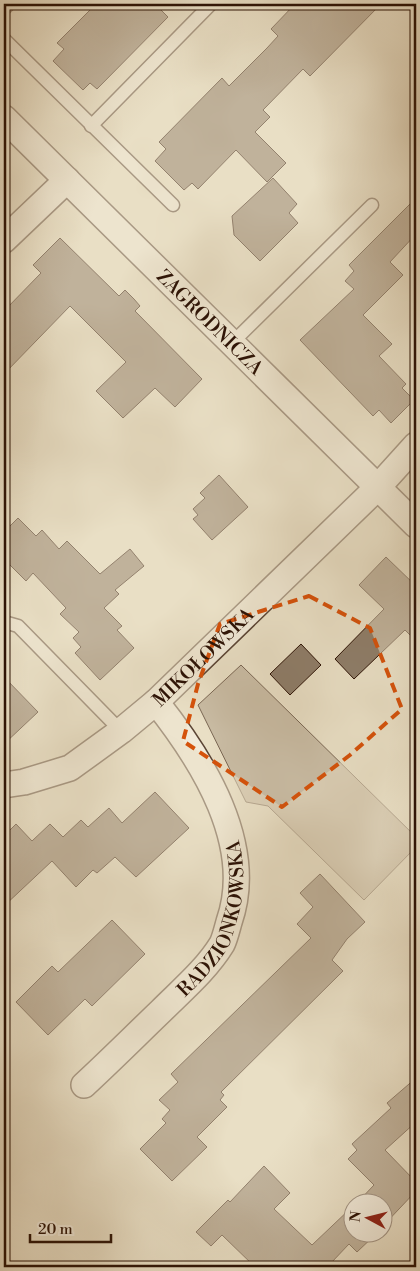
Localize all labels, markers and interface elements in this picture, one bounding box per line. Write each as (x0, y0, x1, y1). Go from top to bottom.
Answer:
street label: ZAGRODNICZA (151, 265, 269, 381)
street label: MIKOŁOWSKA (148, 602, 260, 712)
street label: RADZIONKOWSKA (172, 838, 250, 1002)
north arrow (342, 1194, 392, 1244)
text: N (346, 1210, 366, 1223)
scale bar (30, 1211, 111, 1243)
text: 20 m (38, 1220, 73, 1239)

